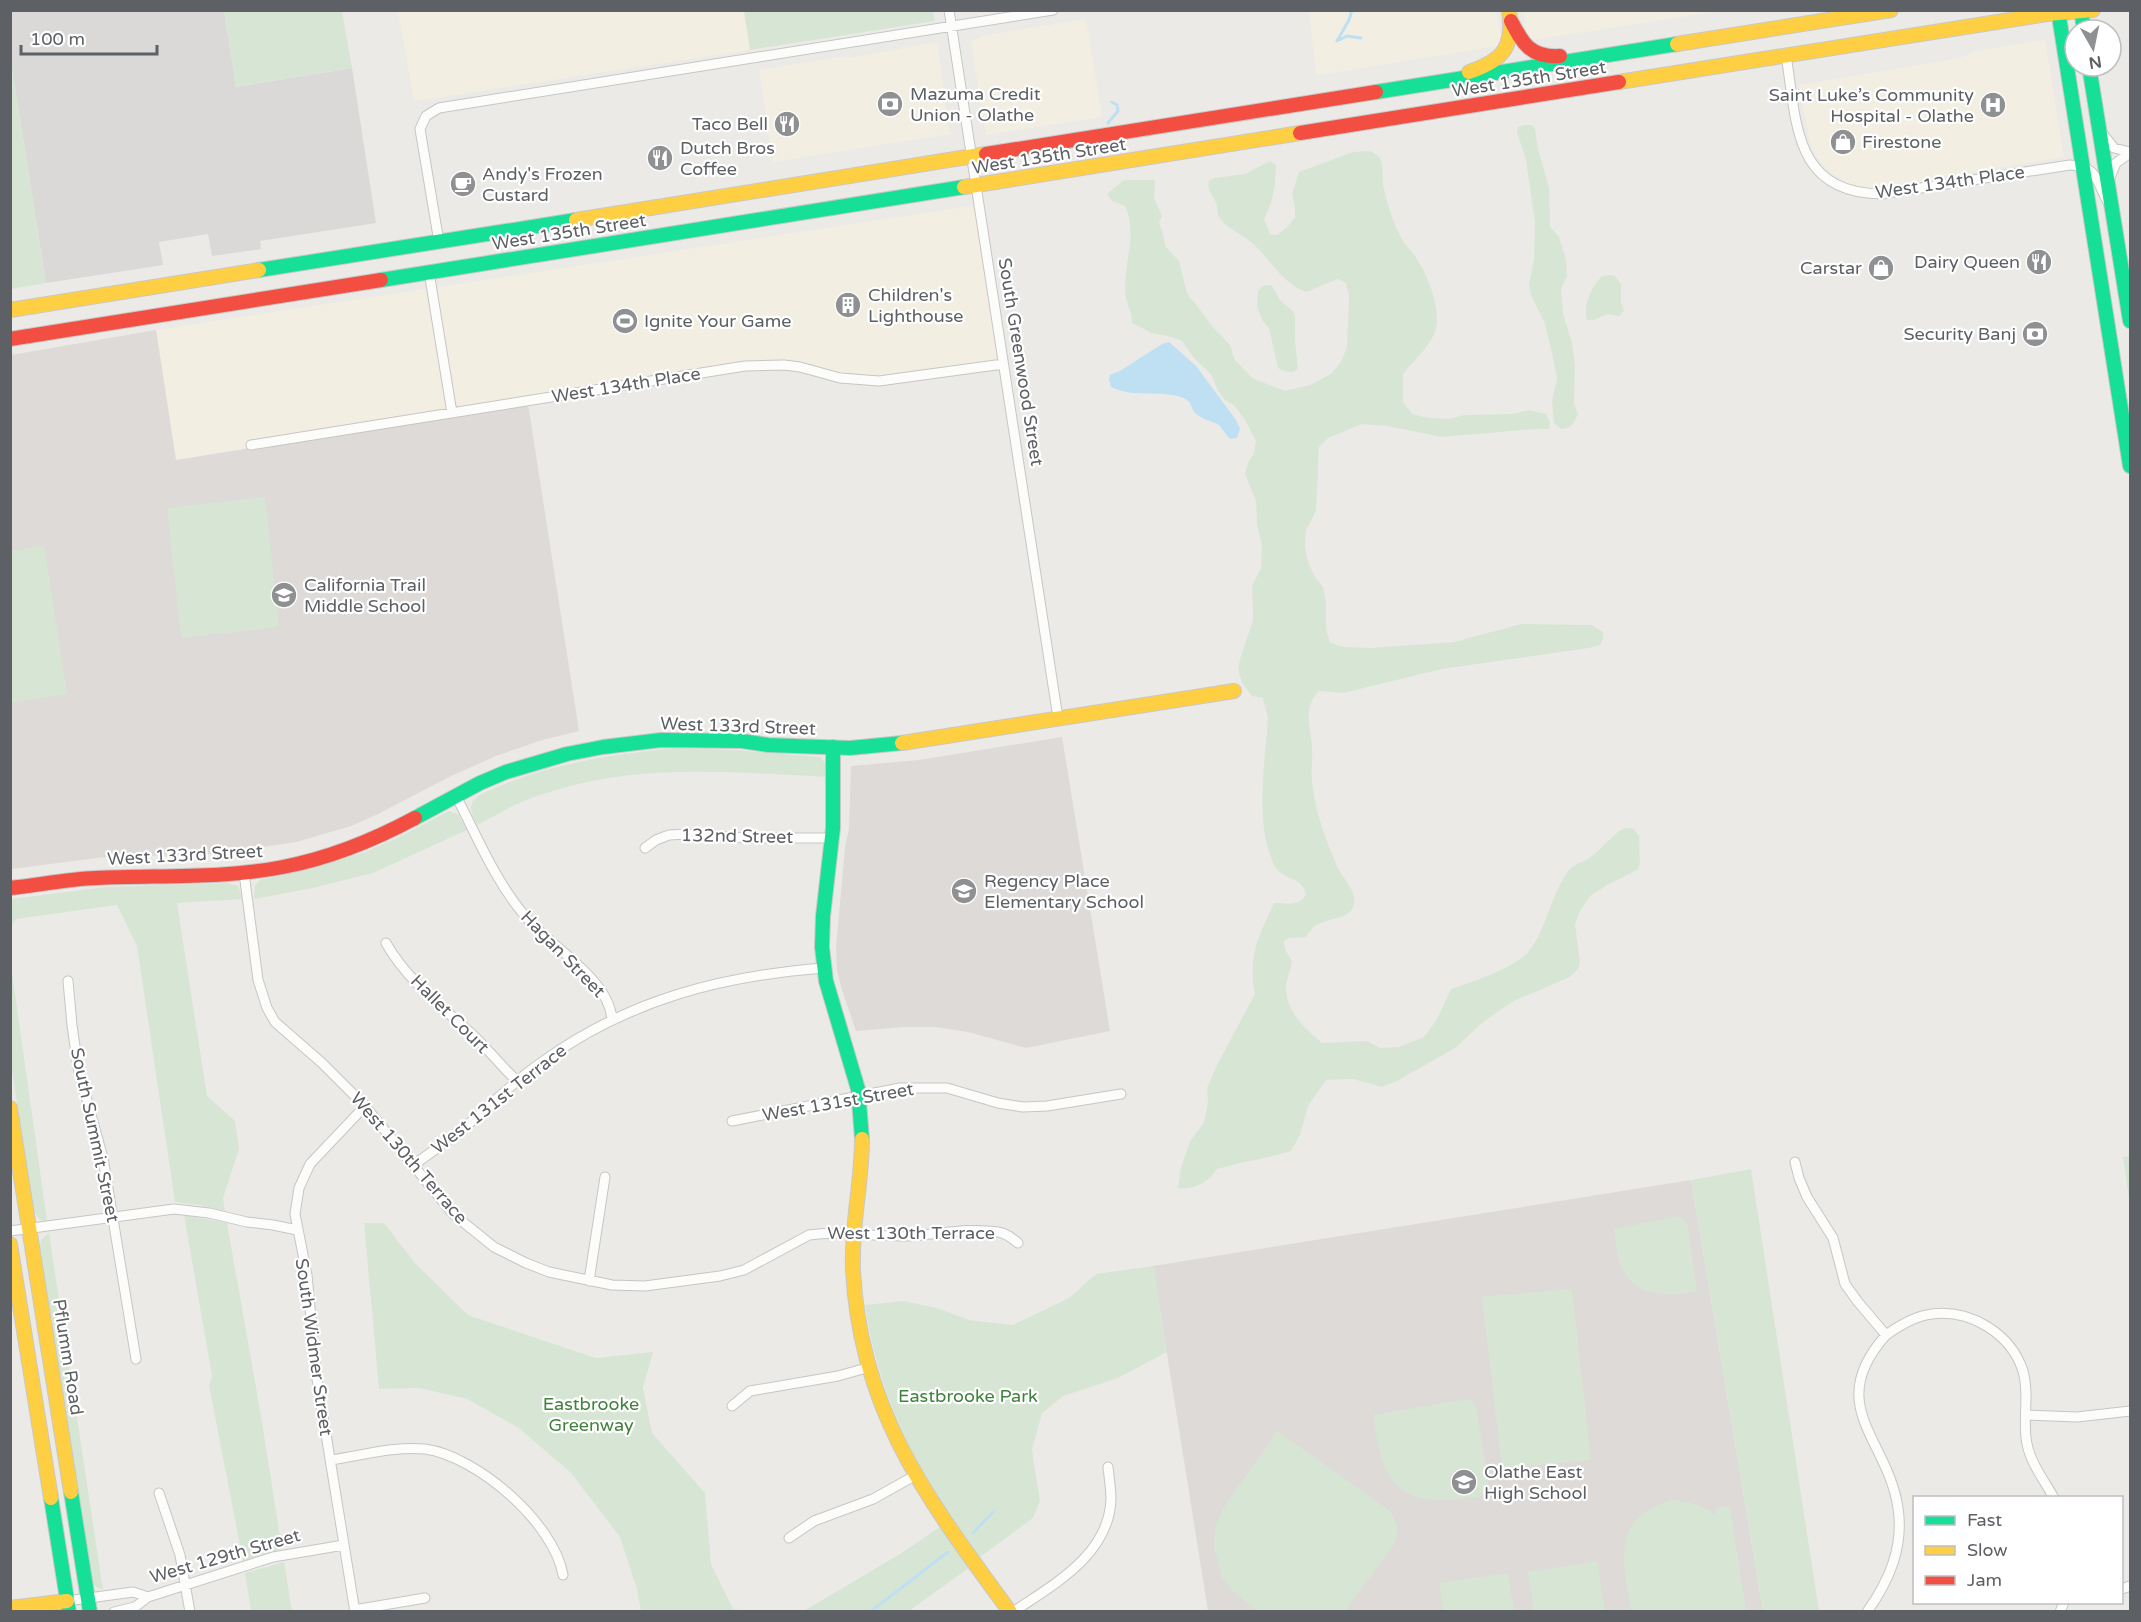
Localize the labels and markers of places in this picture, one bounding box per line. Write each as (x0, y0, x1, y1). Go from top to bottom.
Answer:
place label: Mazuma Credit Union - Olathe (910, 83, 1041, 126)
place label: Saint Luke’s Community Hospital - Olathe (1769, 84, 1974, 127)
bank icon: Mazuma Credit Union - Olathe (875, 89, 905, 119)
hospital icon: Saint Luke’s Community Hospital - Olathe (1978, 90, 2008, 120)
restaurant icon: Taco Bell (772, 109, 802, 139)
place label: Taco Bell (692, 113, 768, 135)
shop icon: Firestone (1828, 127, 1858, 157)
place label: Firestone (1862, 131, 1941, 153)
place label: Dutch Bros Coffee (680, 137, 775, 180)
restaurant icon: Dutch Bros Coffee (645, 143, 675, 173)
place label: Andy's Frozen Custard (482, 163, 603, 206)
cafe icon: Andy's Frozen Custard (448, 169, 478, 199)
restaurant icon: Dairy Queen (2024, 247, 2054, 277)
place label: Dairy Queen (1914, 251, 2020, 273)
shop icon: Carstar (1866, 253, 1896, 283)
place label: Carstar (1800, 257, 1862, 279)
place label: Children's Lighthouse (868, 284, 964, 327)
building icon: Children's Lighthouse (833, 290, 863, 320)
sports icon: Ignite Your Game (610, 306, 640, 336)
place label: Ignite Your Game (644, 310, 791, 332)
bank icon: Security Banj (2020, 319, 2050, 349)
place label: Security Banj (1904, 323, 2016, 345)
place label: California Trail Middle School (304, 574, 426, 617)
school or university icon: California Trail Middle School (269, 580, 299, 610)
place label: Regency Place Elementary School (984, 870, 1144, 913)
school or university icon: Regency Place Elementary School (949, 876, 979, 906)
place label: Olathe East High School (1484, 1461, 1587, 1504)
school or university icon: Olathe East High School (1449, 1467, 1479, 1497)

